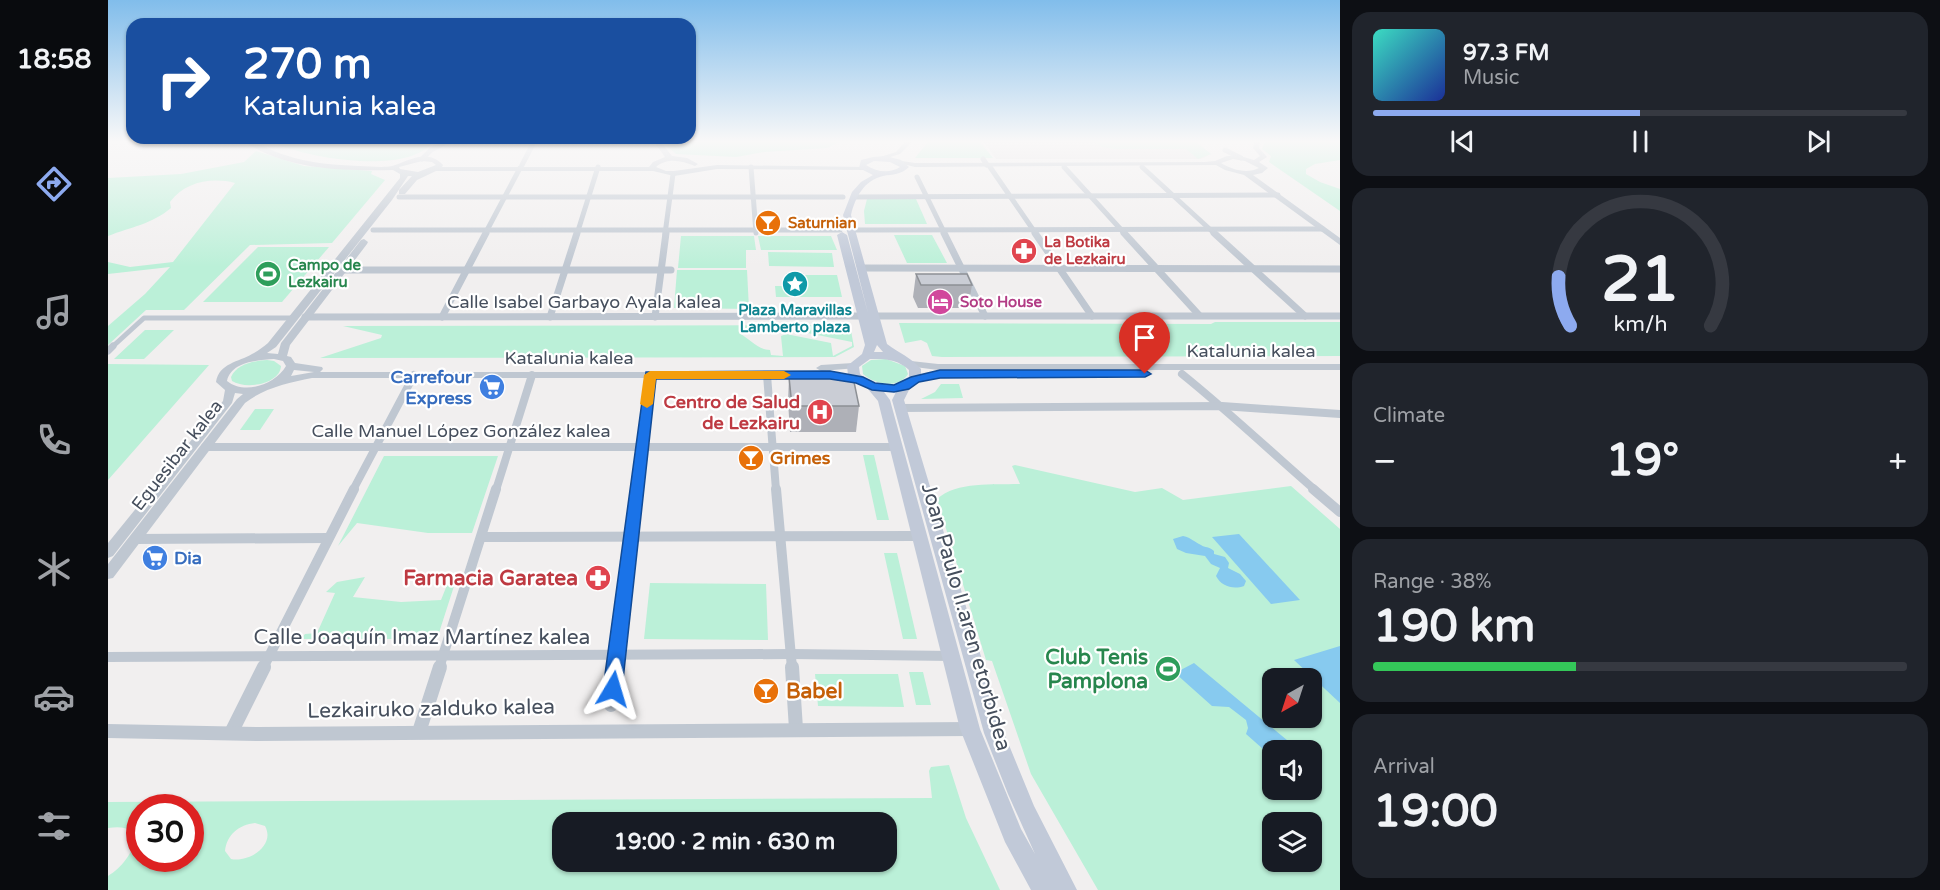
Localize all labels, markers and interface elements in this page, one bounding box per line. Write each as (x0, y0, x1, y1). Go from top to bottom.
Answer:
text: 270 m (243, 39, 372, 90)
text: 97.3 FM (1463, 40, 1549, 66)
icon: right (144, 42, 222, 120)
text: 18:58 (17, 43, 91, 76)
text: Music (1463, 66, 1519, 90)
text: Katalunia kalea (243, 90, 437, 123)
icon: previous (1446, 125, 1479, 158)
icon: pause (1624, 125, 1657, 158)
icon: next (1802, 125, 1835, 158)
icon: directions (33, 163, 75, 205)
bar icon: Saturnian (753, 208, 783, 238)
place label: Saturnian (788, 214, 857, 232)
place label: La Botika de Lezkairu (1044, 233, 1126, 268)
pharmacy icon: La Botika de Lezkairu (1009, 236, 1039, 266)
text: 21 (1601, 244, 1679, 319)
place label: Campo de Lezkairu (288, 256, 362, 291)
sports icon: Campo de Lezkairu (253, 259, 283, 289)
place icon: Plaza Maravillas Lamberto plaza (780, 269, 810, 299)
hotel icon: Soto House (925, 287, 955, 317)
icon: music (33, 291, 75, 333)
street label: Calle Isabel Garbayo Ayala kalea (447, 291, 721, 313)
place label: Soto House (960, 293, 1043, 311)
place label: Plaza Maravillas Lamberto plaza (738, 301, 852, 337)
pin (1119, 312, 1170, 374)
text: km/h (1613, 312, 1667, 338)
icon: arrive (1128, 321, 1161, 354)
street label: Katalunia kalea (1186, 340, 1316, 362)
street label: Katalunia kalea (504, 347, 634, 369)
place label: Carrefour Express (391, 366, 473, 409)
supermarket icon: Carrefour Express (477, 372, 507, 402)
place label: Centro de Salud de Lezkairu (663, 391, 800, 434)
street label: Eguesibar kalea (127, 395, 227, 515)
hospital icon: Centro de Salud de Lezkairu (805, 397, 835, 427)
text: Climate (1373, 404, 1445, 428)
icon: phone (33, 419, 75, 461)
street label: Calle Manuel López González kalea (311, 420, 611, 442)
text: 19° (1606, 434, 1679, 488)
text: − (1373, 442, 1397, 481)
text: + (1888, 442, 1907, 481)
bar icon: Grimes (736, 443, 766, 473)
place label: Grimes (770, 447, 831, 469)
street label: Joan Paulo II.aren etorbidea (916, 480, 1016, 754)
supermarket icon: Dia (140, 543, 170, 573)
place label: Dia (174, 547, 202, 569)
icon: climate (33, 548, 75, 590)
pharmacy icon: Farmacia Garatea (583, 563, 613, 593)
place label: Farmacia Garatea (403, 566, 578, 591)
text: Range · 38% (1373, 570, 1492, 594)
text: 190 km (1373, 600, 1535, 654)
street label: Calle Joaquín Imaz Martínez kalea (254, 625, 590, 650)
place label: Club Tenis Pamplona (1045, 645, 1148, 694)
sports icon: Club Tenis Pamplona (1153, 654, 1183, 684)
position arrow (581, 657, 645, 721)
north arrow (1262, 668, 1322, 728)
map controls (1262, 668, 1322, 872)
icon: car (33, 676, 75, 718)
bar icon: Babel (751, 676, 781, 706)
place label: Babel (786, 679, 843, 704)
street label: Lezkairuko zalduko kalea (307, 694, 555, 724)
button: sound (1262, 740, 1322, 800)
text: Arrival (1373, 755, 1435, 779)
text: 19:00 (1373, 785, 1498, 839)
speed limit sign: 30 (126, 794, 204, 872)
icon: filters (33, 805, 75, 847)
button: layers (1262, 812, 1322, 872)
text: 19:00 · 2 min · 630 m (614, 829, 835, 855)

